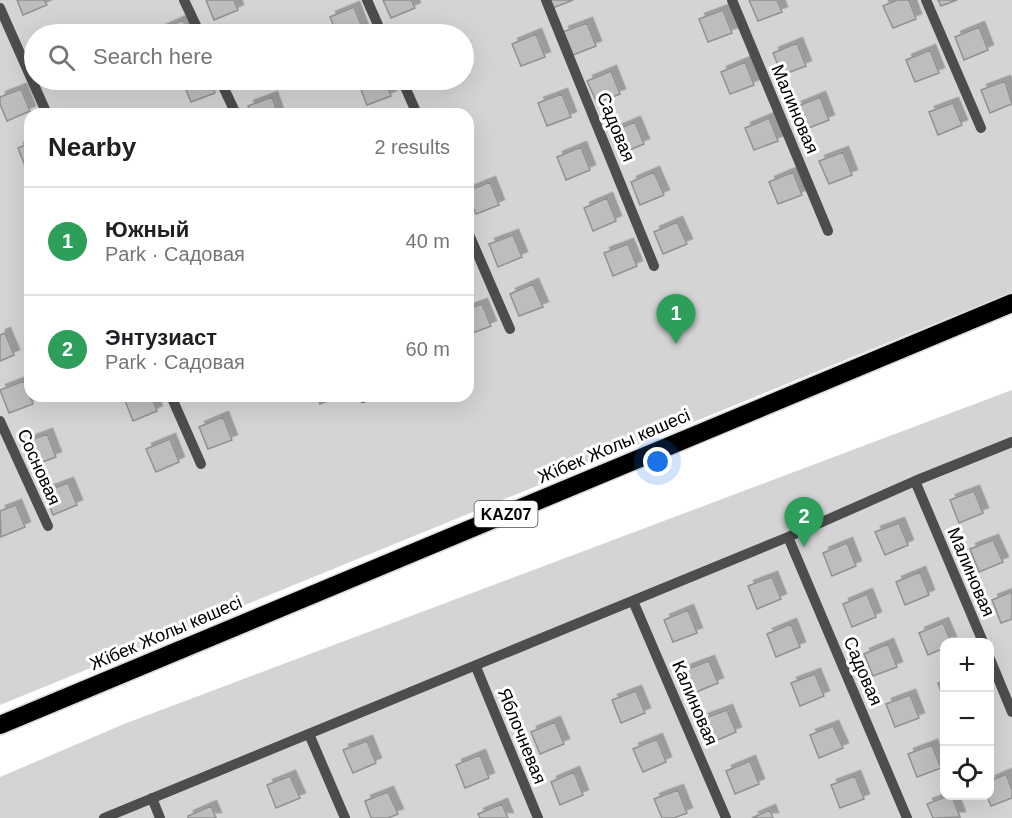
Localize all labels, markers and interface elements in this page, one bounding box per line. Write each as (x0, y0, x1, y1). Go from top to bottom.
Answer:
search box (24, 24, 474, 90)
icon: search (45, 41, 78, 74)
text: Search here (93, 44, 213, 69)
street label: Малиновая (767, 61, 823, 157)
street label: Садовая (593, 89, 639, 165)
text: Nearby (48, 132, 136, 162)
text: 2 results (374, 136, 450, 158)
text: Южный (105, 217, 189, 242)
text: 1 (62, 230, 73, 252)
text: 40 m (406, 230, 450, 252)
text: Park · Садовая (105, 243, 245, 265)
pin: 1 (656, 294, 696, 344)
text: Энтузиаст (105, 325, 217, 350)
text: 2 (62, 338, 73, 360)
text: 60 m (406, 338, 450, 360)
text: Park · Садовая (105, 351, 245, 373)
street label: Жібек Жолы көшесі (535, 405, 693, 487)
street label: Сосновая (13, 426, 65, 508)
your location (643, 447, 672, 476)
pin: 2 (784, 498, 824, 547)
road number: KAZ07 (474, 501, 538, 527)
street label: Малиновая (943, 524, 999, 620)
street label: Жібек Жолы көшесі (87, 592, 245, 674)
street label: Садовая (840, 634, 886, 708)
map controls (940, 638, 994, 800)
button: + (940, 638, 994, 692)
street label: Калиновая (668, 658, 722, 748)
street label: Яблочневая (494, 685, 550, 787)
button: − (940, 692, 994, 746)
button: locate (940, 746, 994, 800)

